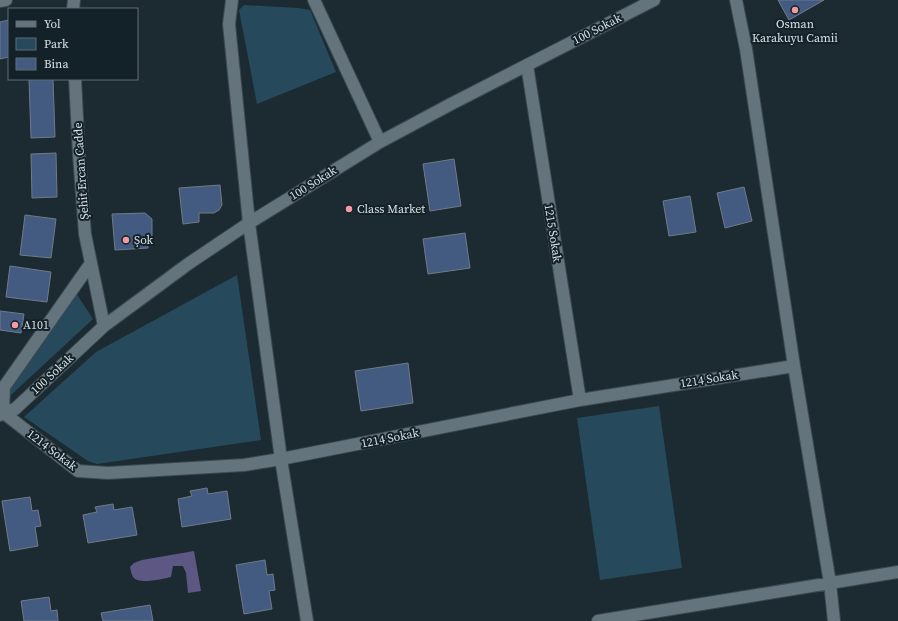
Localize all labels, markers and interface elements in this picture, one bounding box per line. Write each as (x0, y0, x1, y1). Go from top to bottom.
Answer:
marker: Osman Karakuyu Camii (790, 5, 800, 15)
legend (8, 8, 138, 80)
street label: 100 Sokak (570, 10, 624, 48)
text: Yol (44, 16, 61, 32)
place label: Osman Karakuyu Camii (752, 16, 838, 46)
text: Park (44, 36, 69, 52)
text: Bina (44, 56, 69, 72)
street label: Şehit Ercan Cadde (70, 122, 92, 220)
street label: 100 Sokak (286, 162, 340, 204)
place label: Class Market (357, 201, 425, 217)
street label: 1215 Sokak (541, 203, 566, 264)
marker: Class Market (344, 204, 354, 214)
place label: Şok (134, 232, 154, 248)
marker: Şok (121, 235, 131, 245)
place label: A101 (23, 317, 49, 333)
marker: A101 (10, 320, 20, 330)
street label: 100 Sokak (27, 350, 77, 398)
street label: 1214 Sokak (679, 366, 740, 391)
street label: 1214 Sokak (360, 424, 421, 451)
street label: 1214 Sokak (24, 426, 81, 474)

